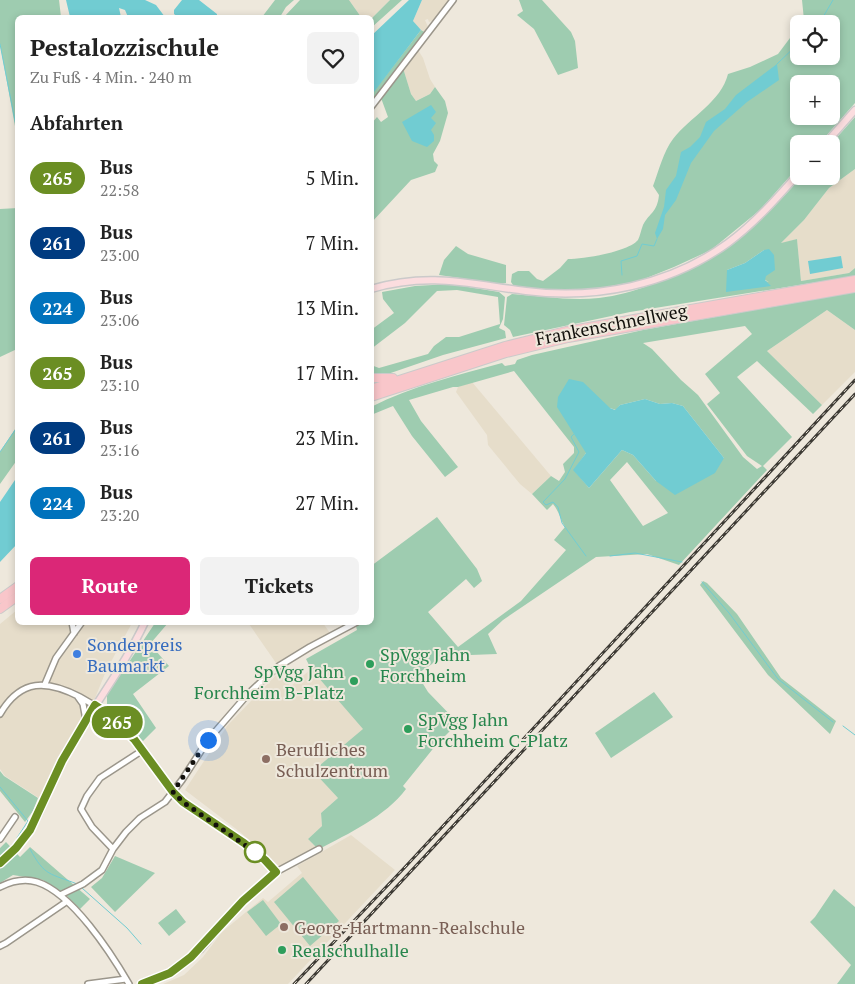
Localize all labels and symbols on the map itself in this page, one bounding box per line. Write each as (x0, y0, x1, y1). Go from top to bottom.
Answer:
street label: Frankenschnellweg (533, 297, 689, 350)
place label: Sonderpreis Baumarkt (87, 632, 183, 677)
place label: SpVgg Jahn Forchheim (380, 642, 471, 687)
marker: Sonderpreis Baumarkt (71, 648, 83, 660)
marker: SpVgg Jahn Forchheim (364, 658, 376, 670)
place label: SpVgg Jahn Forchheim B-Platz (194, 659, 344, 704)
marker: SpVgg Jahn Forchheim B-Platz (348, 675, 360, 687)
line badge: 265 (88, 706, 146, 738)
place label: SpVgg Jahn Forchheim C-Platz (418, 707, 568, 752)
marker: SpVgg Jahn Forchheim C-Platz (402, 723, 414, 735)
your location (196, 728, 221, 753)
place label: Berufliches Schulzentrum (276, 737, 389, 782)
marker: Berufliches Schulzentrum (260, 753, 272, 765)
unlabelled marker (244, 841, 266, 863)
place label: Georg-Hartmann-Realschule (294, 915, 525, 939)
marker: Georg-Hartmann-Realschule (278, 921, 290, 933)
place label: Realschulhalle (292, 938, 409, 962)
marker: Realschulhalle (276, 944, 288, 956)

